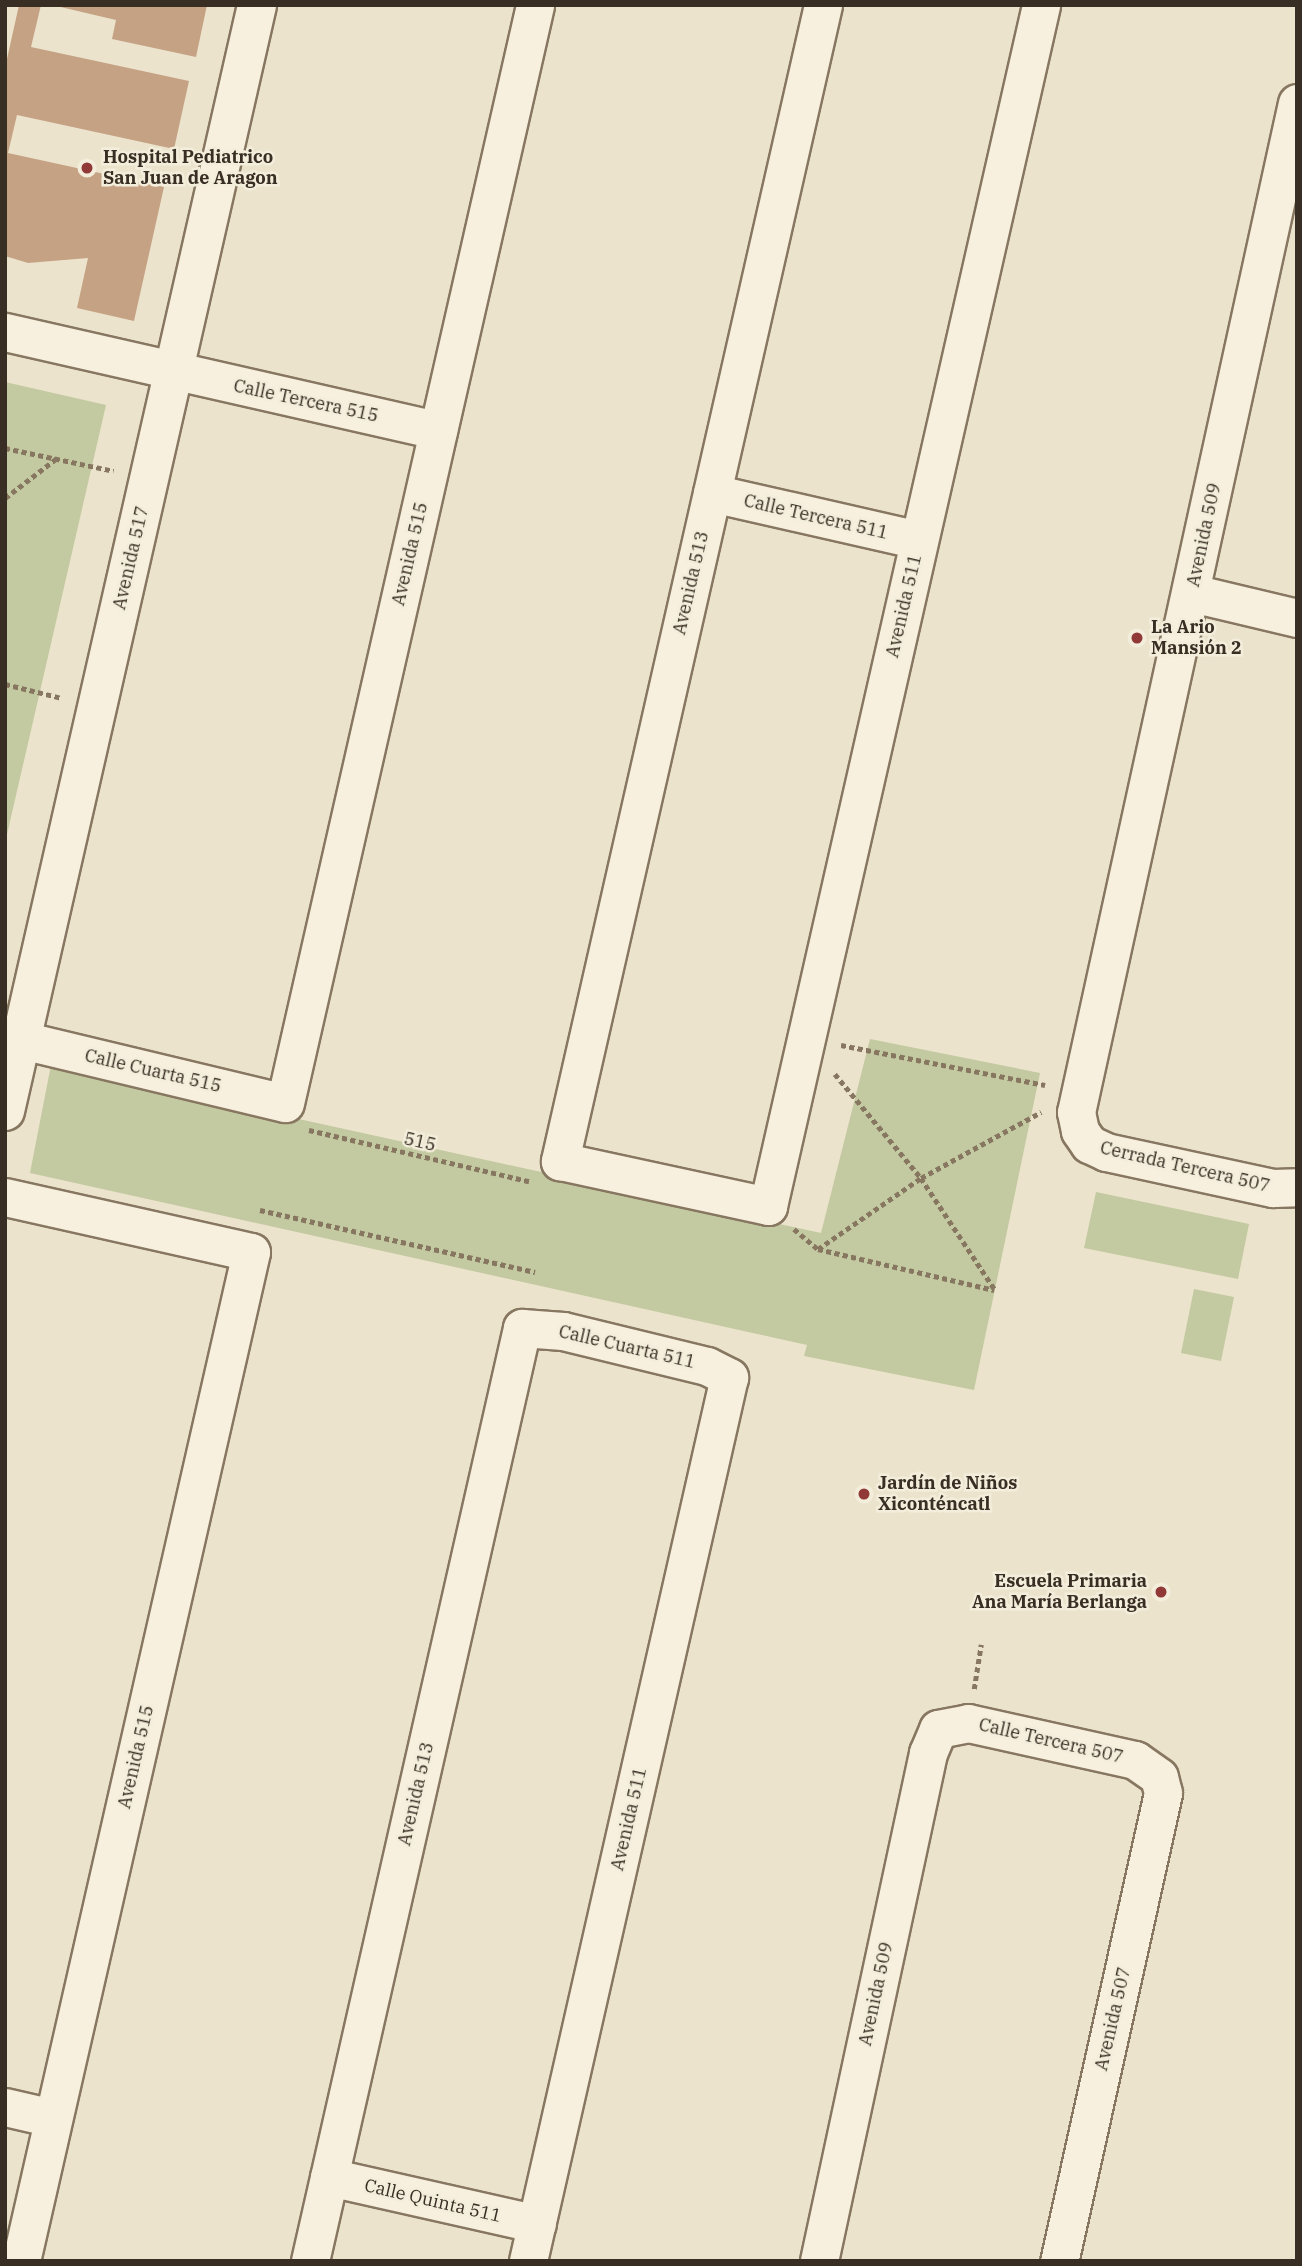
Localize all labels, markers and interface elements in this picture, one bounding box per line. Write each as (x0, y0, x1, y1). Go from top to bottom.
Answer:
place label: Hospital Pediatrico San Juan de Aragon (103, 147, 278, 190)
marker: Hospital Pediatrico San Juan de Aragon (77, 158, 97, 178)
street label: Calle Tercera 515 (232, 375, 380, 427)
street label: Avenida 509 (1182, 481, 1226, 589)
street label: Calle Tercera 511 (742, 490, 890, 544)
street label: Avenida 515 (388, 500, 432, 608)
street label: Avenida 517 (109, 504, 153, 612)
street label: Avenida 513 (669, 529, 713, 637)
street label: Avenida 511 (882, 552, 926, 660)
place label: La Ario Mansión 2 (1151, 617, 1242, 660)
marker: La Ario Mansión 2 (1129, 630, 1145, 646)
street label: Calle Cuarta 515 (83, 1045, 223, 1097)
street label: 515 (402, 1128, 438, 1156)
street label: Cerrada Tercera 507 (1098, 1137, 1272, 1197)
street label: Calle Cuarta 511 (557, 1321, 697, 1373)
place label: Jardín de Niños Xiconténcatl (878, 1473, 1017, 1516)
marker: Jardín de Niños Xiconténcatl (856, 1486, 872, 1502)
place label: Escuela Primaria Ana María Berlanga (972, 1571, 1147, 1614)
marker: Escuela Primaria Ana María Berlanga (1153, 1584, 1169, 1600)
street label: Avenida 515 (114, 1703, 158, 1811)
street label: Calle Tercera 507 (977, 1714, 1125, 1768)
street label: Avenida 513 (394, 1740, 438, 1848)
street label: Avenida 511 (607, 1765, 651, 1873)
street label: Avenida 509 (854, 1940, 898, 2048)
street label: Avenida 507 (1091, 1965, 1135, 2073)
street label: Calle Quinta 511 (362, 2175, 504, 2227)

